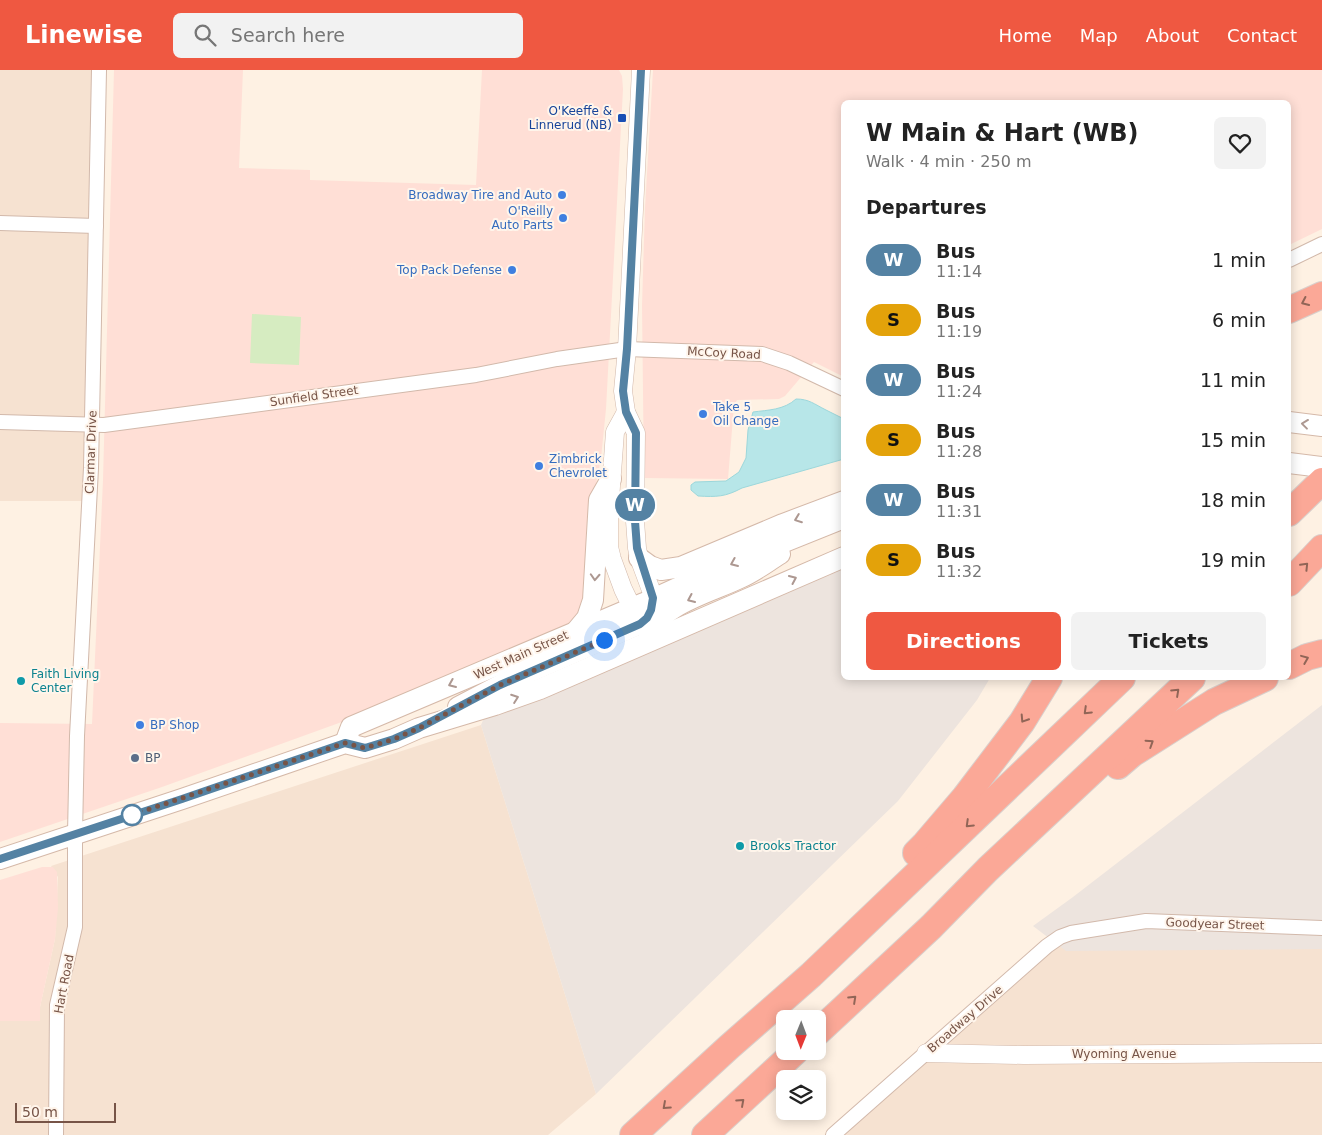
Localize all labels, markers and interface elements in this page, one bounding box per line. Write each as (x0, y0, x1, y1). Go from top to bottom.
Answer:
search box (173, 13, 523, 58)
text: Linewise (25, 21, 143, 49)
icon: search (191, 21, 219, 49)
text: Search here (231, 24, 345, 46)
text: Home (999, 25, 1052, 46)
text: Map (1080, 25, 1118, 46)
text: About (1146, 25, 1199, 46)
text: Contact (1227, 25, 1297, 46)
place label: O'Keeffe & Linnerud (NB) (529, 104, 612, 132)
marker: O'Keeffe & Linnerud (NB) (616, 112, 628, 124)
button: heart (1214, 117, 1266, 169)
text: W Main & Hart (WB) (866, 119, 1139, 147)
text: Walk · 4 min · 250 m (866, 152, 1031, 171)
place label: Broadway Tire and Auto (408, 188, 552, 202)
marker: Broadway Tire and Auto (556, 189, 568, 201)
text: Departures (866, 196, 987, 218)
place label: O'Reilly Auto Parts (491, 204, 553, 232)
marker: O'Reilly Auto Parts (557, 212, 569, 224)
text: Bus (936, 240, 975, 262)
text: W (884, 249, 903, 270)
text: 1 min (1212, 249, 1266, 271)
text: 11:14 (936, 262, 982, 281)
place label: Top Pack Defense (396, 263, 502, 277)
marker: Top Pack Defense (506, 264, 518, 276)
one-way arrow (1301, 296, 1310, 307)
text: Bus (936, 300, 975, 322)
text: S (887, 309, 900, 330)
text: 6 min (1212, 309, 1266, 331)
text: 11:19 (936, 322, 982, 341)
street label: McCoy Road (687, 344, 761, 362)
text: Bus (936, 360, 975, 382)
text: W (884, 369, 903, 390)
text: 11 min (1200, 369, 1266, 391)
text: 11:24 (936, 382, 982, 401)
street label: Sunfield Street (269, 383, 359, 409)
place label: Take 5 Oil Change (712, 400, 779, 428)
marker: Take 5 Oil Change (697, 408, 709, 420)
street label: Clarmar Drive (83, 410, 99, 494)
one-way arrow (1301, 419, 1309, 430)
text: Bus (936, 420, 975, 442)
text: S (887, 429, 900, 450)
text: 15 min (1200, 429, 1266, 451)
text: 11:28 (936, 442, 982, 461)
place label: Zimbrick Chevrolet (549, 452, 607, 480)
marker: Zimbrick Chevrolet (533, 460, 545, 472)
text: Bus (936, 480, 975, 502)
line badge: W (619, 489, 651, 521)
text: W (884, 489, 903, 510)
text: 18 min (1200, 489, 1266, 511)
text: W (625, 494, 645, 515)
text: 11:31 (936, 502, 982, 521)
one-way arrow (794, 513, 803, 523)
text: Bus (936, 540, 975, 562)
text: S (887, 549, 900, 570)
text: 19 min (1200, 549, 1266, 571)
one-way arrow (730, 556, 739, 567)
text: 11:32 (936, 562, 982, 581)
one-way arrow (1299, 562, 1308, 571)
one-way arrow (590, 573, 601, 581)
one-way arrow (788, 575, 797, 585)
one-way arrow (687, 593, 696, 604)
button: Directions (866, 612, 1061, 670)
button: Tickets (1071, 612, 1266, 670)
street label: West Main Street (471, 628, 571, 682)
your location (592, 628, 617, 653)
one-way arrow (1300, 655, 1309, 665)
place label: Faith Living Center (31, 667, 99, 695)
marker: Faith Living Center (15, 675, 27, 687)
one-way arrow (448, 678, 457, 689)
one-way arrow (1171, 689, 1180, 698)
one-way arrow (511, 694, 519, 704)
one-way arrow (1083, 705, 1092, 714)
one-way arrow (1020, 714, 1030, 723)
place label: BP Shop (150, 718, 199, 732)
marker: BP Shop (134, 719, 146, 731)
one-way arrow (1145, 739, 1154, 749)
place label: BP (145, 751, 160, 765)
marker: BP (129, 752, 141, 764)
unlabelled marker (121, 804, 143, 826)
one-way arrow (966, 818, 975, 827)
place label: Brooks Tractor (750, 839, 836, 853)
marker: Brooks Tractor (734, 840, 746, 852)
street label: Goodyear Street (1165, 915, 1265, 933)
street label: Hart Road (51, 953, 77, 1015)
street label: Broadway Drive (924, 982, 1006, 1056)
one-way arrow (848, 996, 857, 1005)
north arrow (776, 1010, 826, 1060)
map controls (776, 1010, 826, 1120)
street label: Wyoming Avenue (1072, 1047, 1176, 1061)
button: layers (776, 1070, 826, 1120)
one-way arrow (735, 1099, 744, 1108)
scale bar (15, 1100, 116, 1123)
one-way arrow (662, 1100, 671, 1109)
text: 50 m (22, 1104, 58, 1120)

